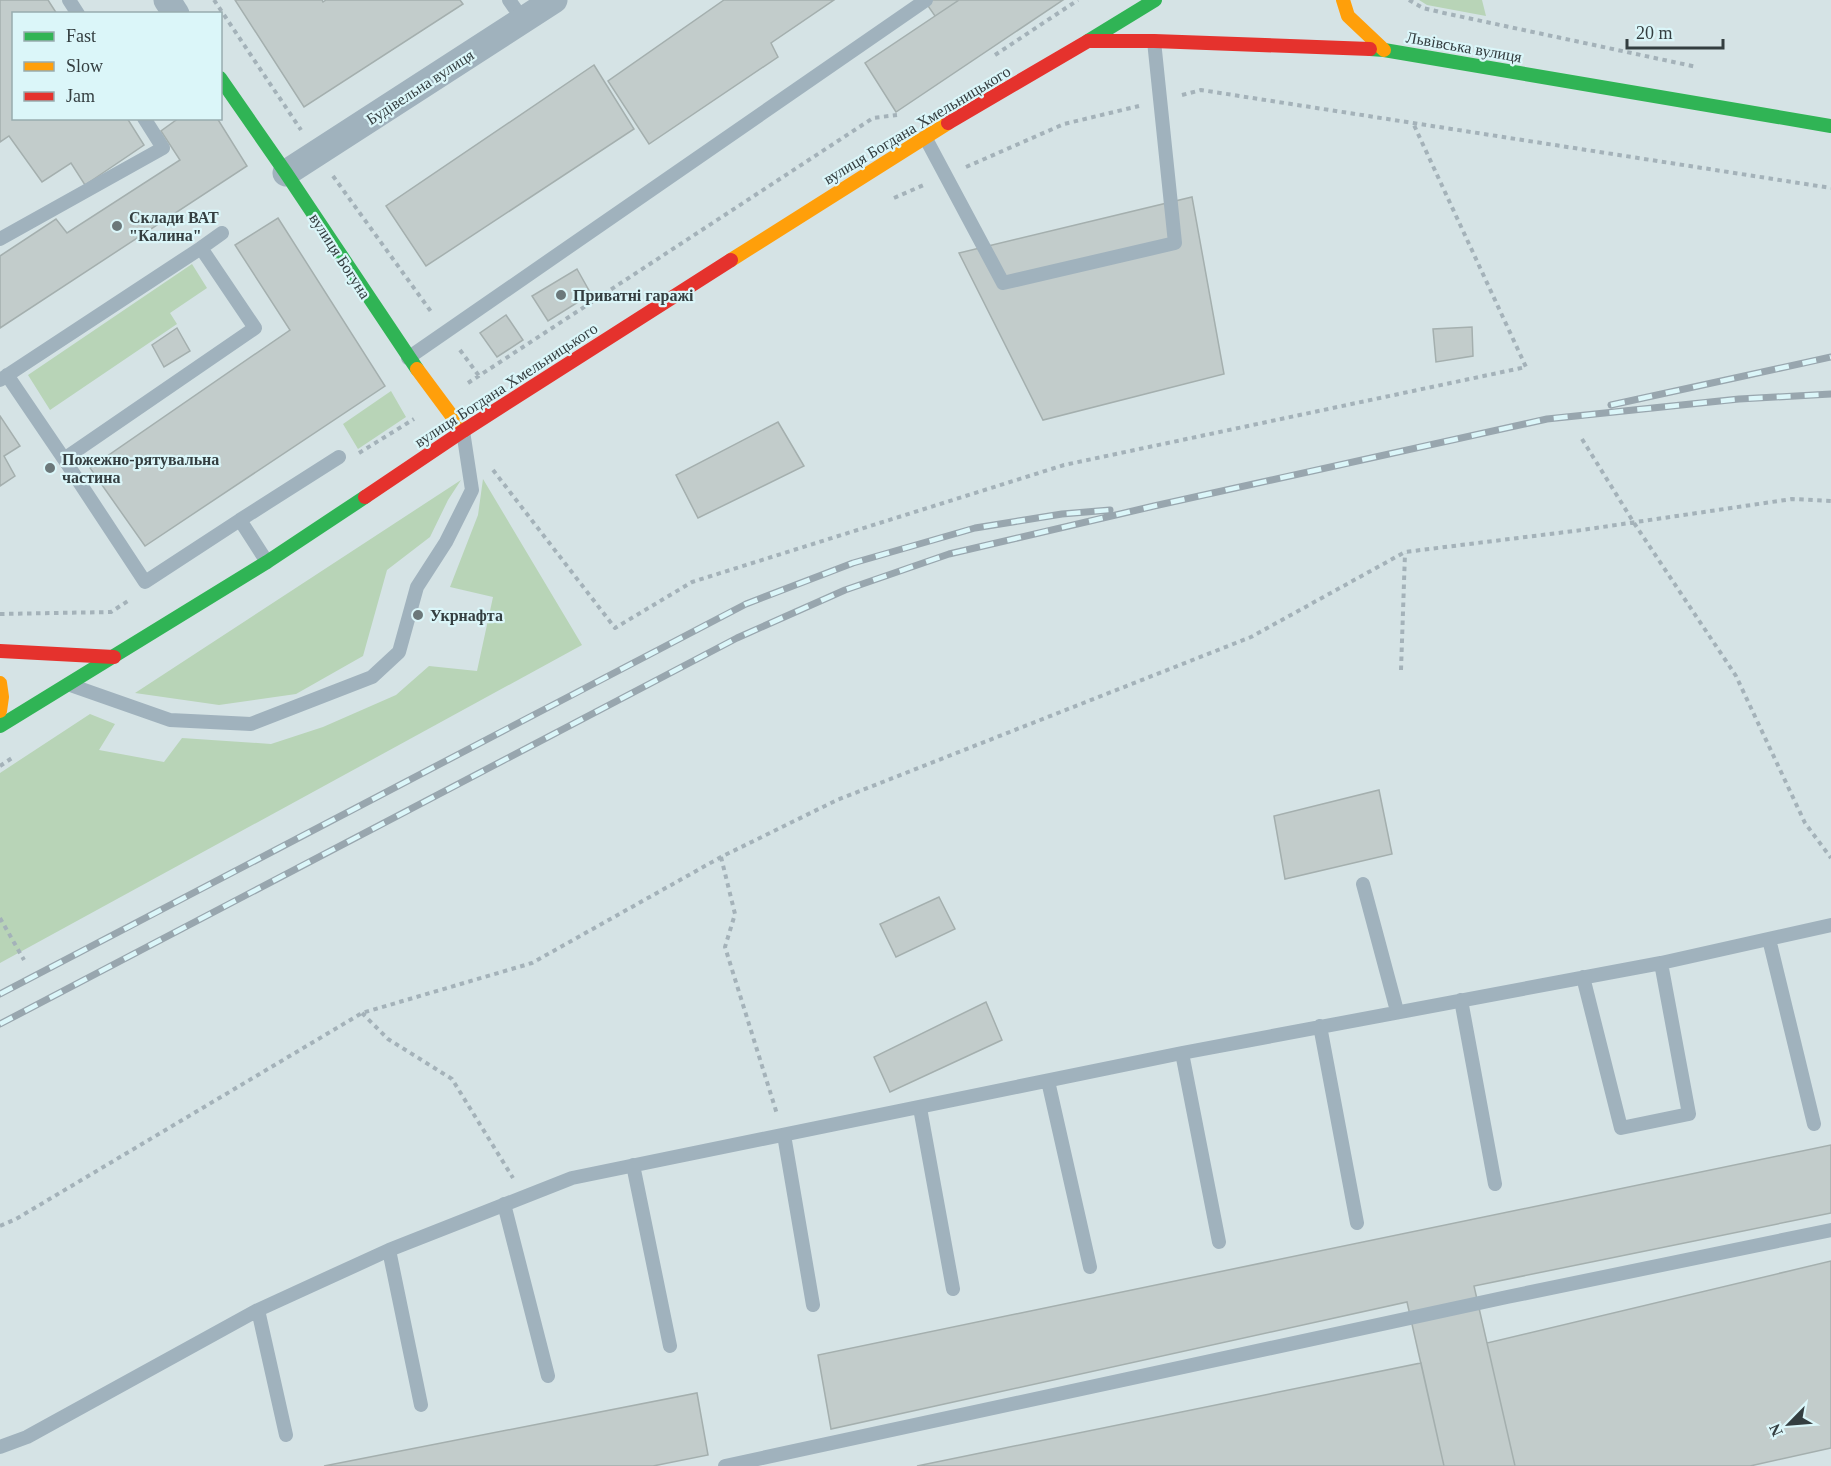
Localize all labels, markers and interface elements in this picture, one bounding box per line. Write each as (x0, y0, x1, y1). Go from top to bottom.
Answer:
legend (12, 12, 222, 120)
scale bar (1627, 12, 1723, 50)
text: 20 m (1636, 23, 1673, 43)
text: Fast (66, 26, 96, 46)
street label: Львівська вулиця (1405, 28, 1524, 67)
street label: Будівельна вулиця (363, 46, 478, 129)
text: Slow (66, 56, 103, 76)
street label: вулиця Богдана Хмельницького (821, 62, 1014, 188)
text: Jam (66, 86, 95, 106)
place label: Склади ВАТ "Калина" (129, 209, 219, 244)
street label: вулиця Богуна (305, 210, 374, 302)
marker: Склади ВАТ "Калина" (110, 219, 124, 233)
place label: Приватні гаражі (573, 287, 694, 305)
marker: Приватні гаражі (554, 288, 568, 302)
street label: вулиця Богдана Хмельницького (411, 319, 601, 451)
place label: Пожежно-рятувальна частина (62, 451, 219, 486)
marker: Пожежно-рятувальна частина (43, 461, 57, 475)
place label: Укрнафта (430, 607, 503, 625)
marker: Укрнафта (411, 608, 425, 622)
north arrow (1759, 1394, 1819, 1454)
text: N (1766, 1421, 1786, 1439)

